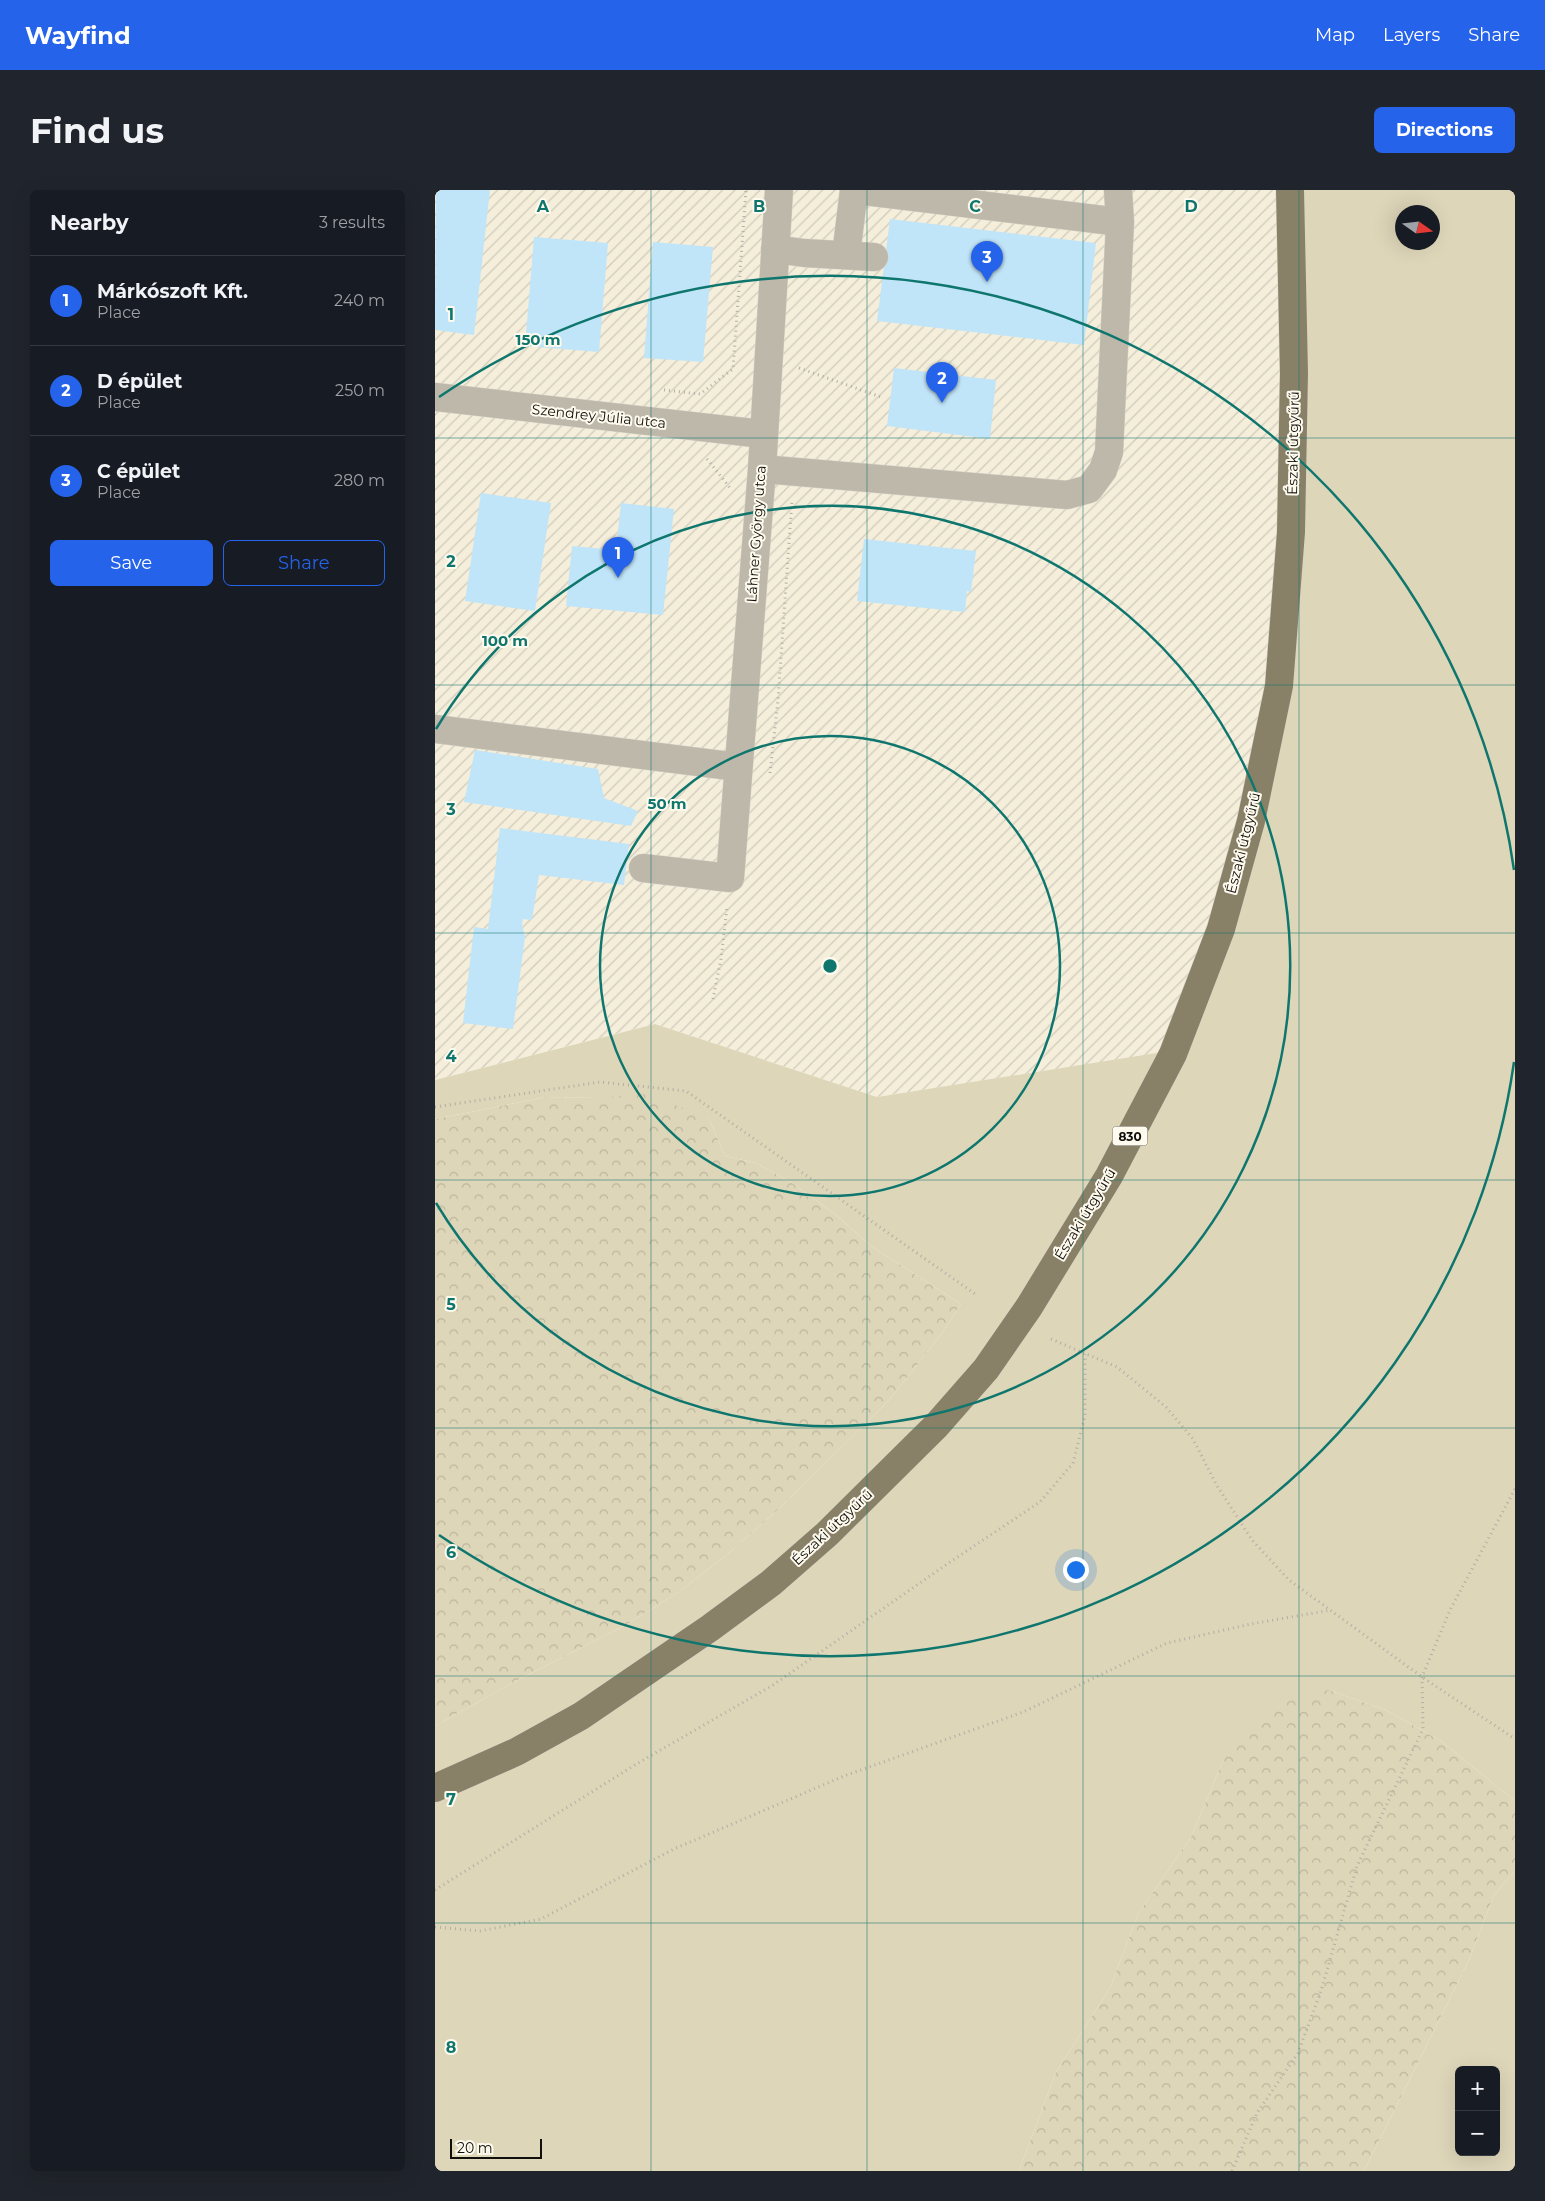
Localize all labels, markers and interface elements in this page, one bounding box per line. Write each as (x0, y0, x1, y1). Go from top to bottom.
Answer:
text: Wayfind (25, 21, 131, 50)
text: Map (1315, 24, 1355, 46)
text: Layers (1383, 24, 1440, 46)
text: Share (1468, 24, 1520, 46)
button: Directions (1374, 107, 1515, 153)
text: Find us (30, 109, 164, 152)
text: A (536, 197, 550, 216)
text: B (753, 197, 765, 216)
text: C (969, 197, 981, 216)
text: D (1184, 197, 1198, 216)
north arrow (1395, 205, 1440, 250)
text: Nearby (50, 210, 129, 235)
text: 3 results (319, 213, 385, 232)
pin: 3 (971, 241, 1003, 282)
text: Márkószoft Kft. (97, 280, 248, 303)
text: 1 (63, 291, 69, 310)
text: 240 m (334, 291, 385, 310)
text: Place (97, 303, 141, 322)
text: 1 (448, 305, 454, 324)
text: 150 m (516, 330, 560, 349)
pin: 2 (926, 362, 958, 403)
text: D épület (97, 370, 182, 393)
text: 2 (61, 381, 71, 400)
text: 250 m (335, 381, 385, 400)
street label: Északi útgyűrű (1283, 391, 1303, 495)
text: Place (97, 393, 141, 412)
street label: Szendrey Júlia utca (531, 400, 667, 432)
text: C épület (97, 460, 180, 483)
street label: Láhner György utca (742, 465, 770, 603)
text: 3 (61, 471, 71, 490)
text: 280 m (334, 471, 385, 490)
text: Place (97, 483, 141, 502)
pin: 1 (602, 537, 634, 578)
button: Save (50, 540, 213, 586)
button: Share (223, 540, 385, 586)
text: 2 (446, 552, 456, 571)
text: 100 m (482, 631, 528, 650)
street label: Északi útgyűrű (1222, 791, 1264, 895)
text: 50 m (647, 794, 687, 813)
text: 3 (445, 800, 456, 819)
centre of rings (821, 957, 839, 975)
text: 4 (445, 1047, 457, 1066)
road number: 830 (1113, 1126, 1147, 1146)
street label: Északi útgyűrű (1051, 1165, 1119, 1263)
text: 5 (446, 1295, 456, 1314)
street label: Északi útgyűrű (788, 1485, 876, 1569)
text: 6 (446, 1543, 456, 1562)
your location (1063, 1557, 1089, 1583)
text: 7 (446, 1790, 456, 1809)
text: 8 (446, 2038, 456, 2057)
map controls (1455, 2066, 1500, 2156)
button: + (1455, 2066, 1500, 2111)
button: − (1455, 2111, 1500, 2156)
scale bar (450, 2136, 543, 2159)
text: 20 m (457, 2139, 493, 2157)

